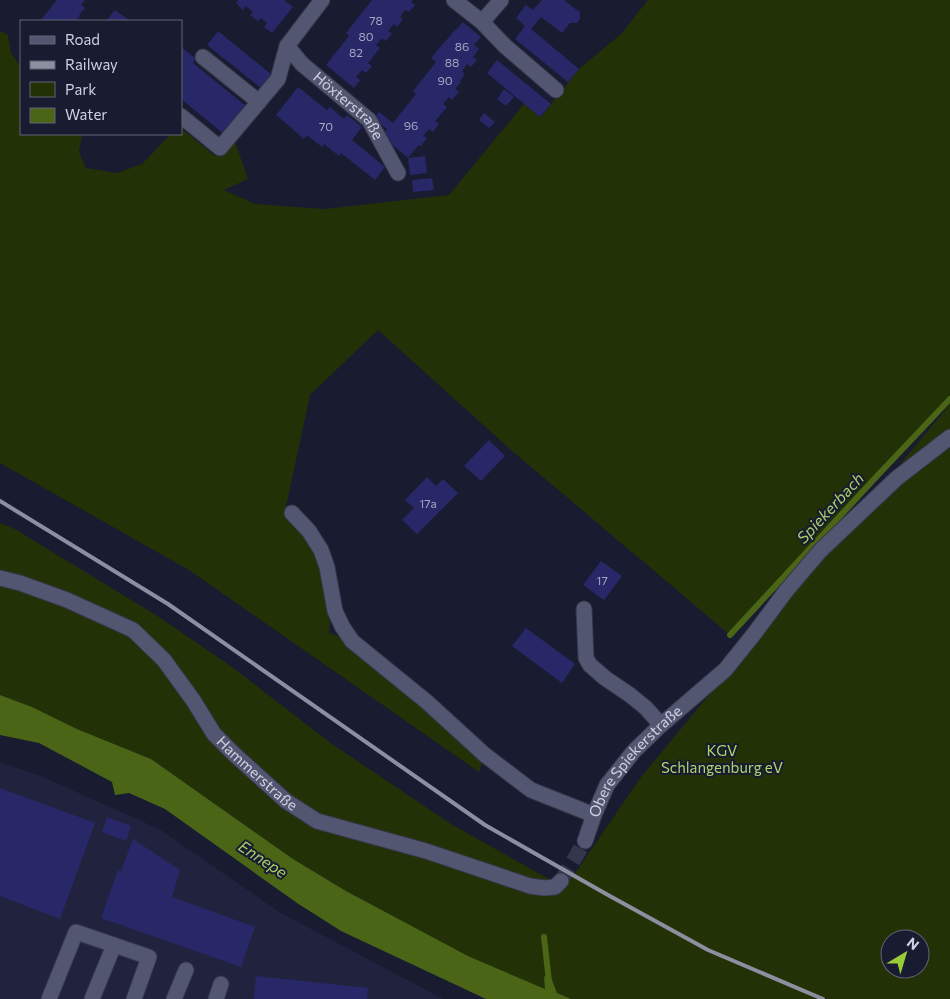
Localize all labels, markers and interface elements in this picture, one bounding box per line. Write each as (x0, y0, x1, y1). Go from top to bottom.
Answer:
house number: 78 (369, 13, 383, 27)
legend (20, 20, 182, 135)
house number: 80 (358, 29, 374, 43)
text: Road (65, 30, 100, 48)
house number: 86 (455, 39, 469, 53)
house number: 82 (349, 45, 363, 59)
text: Railway (65, 55, 118, 73)
house number: 88 (445, 55, 459, 69)
street label: Höxterstraße (310, 67, 388, 142)
house number: 90 (437, 73, 453, 87)
text: Park (65, 80, 96, 98)
text: Water (65, 105, 107, 123)
house number: 96 (404, 118, 418, 132)
house number: 70 (319, 119, 333, 133)
water label: Spiekerbach (792, 468, 867, 547)
house number: 17a (419, 496, 437, 510)
house number: 17 (596, 573, 608, 587)
street label: Obere Spiekerstraße (584, 701, 685, 820)
street label: Hammerstraße (213, 732, 301, 814)
park label: KGV Schlangenburg eV (661, 741, 783, 776)
water label: Ennepe (235, 836, 292, 882)
north arrow (880, 929, 930, 979)
text: N (904, 933, 923, 953)

